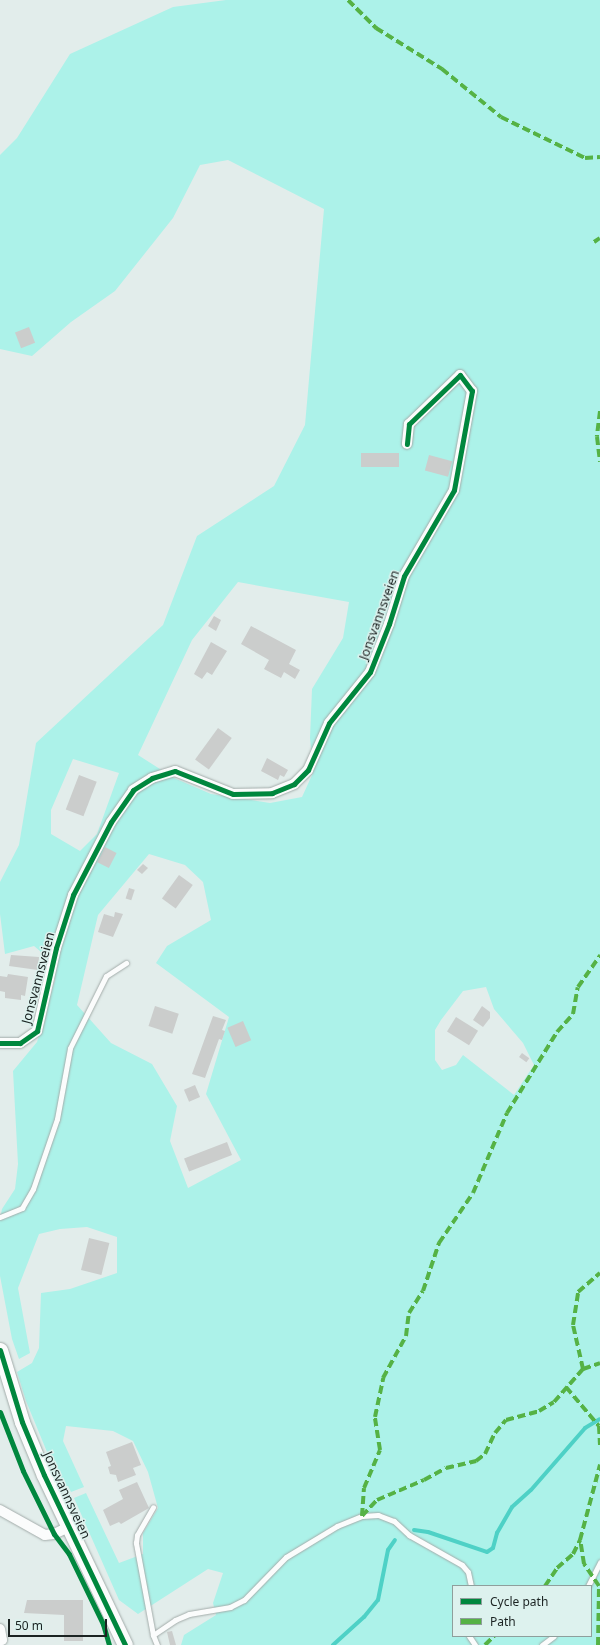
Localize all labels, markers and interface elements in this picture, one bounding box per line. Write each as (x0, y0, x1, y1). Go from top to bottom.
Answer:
street label: Jonsvannsveien (356, 568, 402, 662)
street label: Jonsvannsveien (18, 930, 58, 1026)
street label: Jonsvannsveien (40, 1449, 94, 1541)
legend (452, 1585, 592, 1637)
text: Cycle path (490, 1593, 548, 1610)
scale bar (10, 1611, 109, 1637)
text: Path (490, 1613, 516, 1630)
text: 50 m (15, 1617, 43, 1634)

